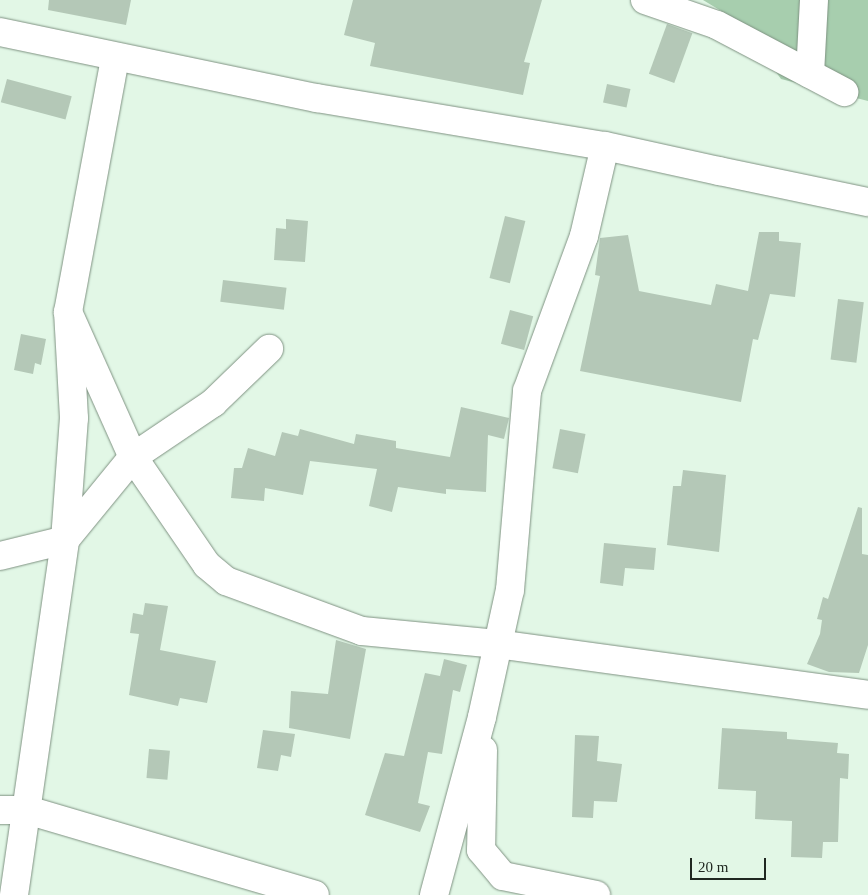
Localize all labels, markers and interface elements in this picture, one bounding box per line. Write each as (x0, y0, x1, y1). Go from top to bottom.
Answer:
scale bar (693, 848, 769, 880)
text: 20 m (698, 859, 728, 875)

